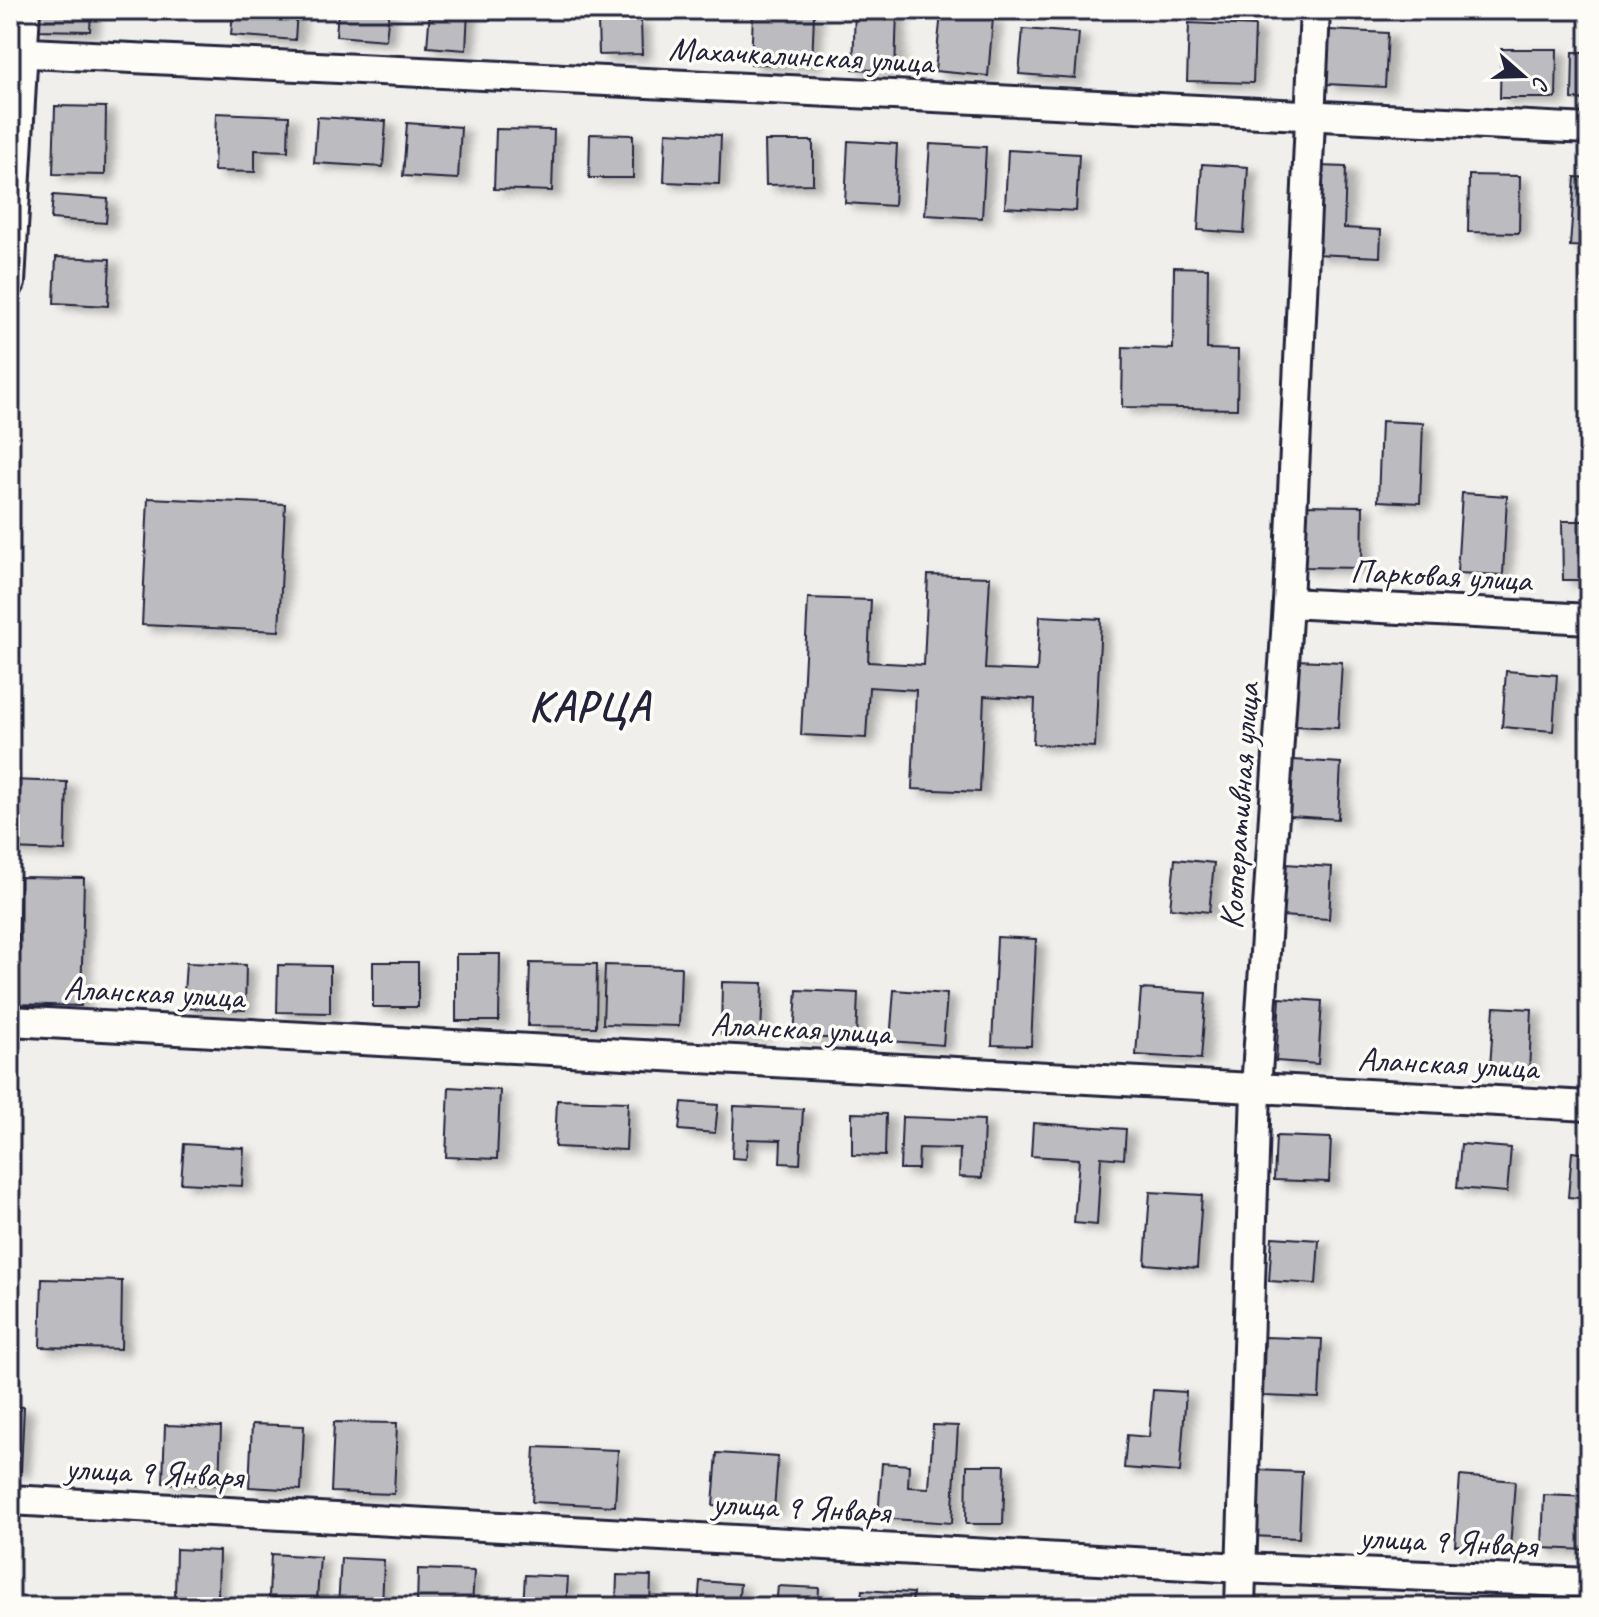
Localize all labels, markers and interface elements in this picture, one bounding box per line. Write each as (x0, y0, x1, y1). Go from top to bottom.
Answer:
street label: Махачкалинская улица (668, 27, 937, 84)
north arrow (1483, 36, 1563, 116)
text: С (1525, 73, 1556, 95)
street label: Парковая улица (1349, 549, 1535, 601)
street label: Кооперативная улица (1209, 679, 1269, 930)
district label: КАРЦА (529, 680, 651, 733)
street label: Аланская улица (63, 966, 248, 1018)
street label: Аланская улица (710, 1002, 895, 1054)
street label: Аланская улица (1357, 1037, 1542, 1089)
street label: улица 9 Января (62, 1446, 246, 1498)
street label: улица 9 Января (709, 1481, 893, 1533)
street label: улица 9 Января (1356, 1515, 1540, 1567)

